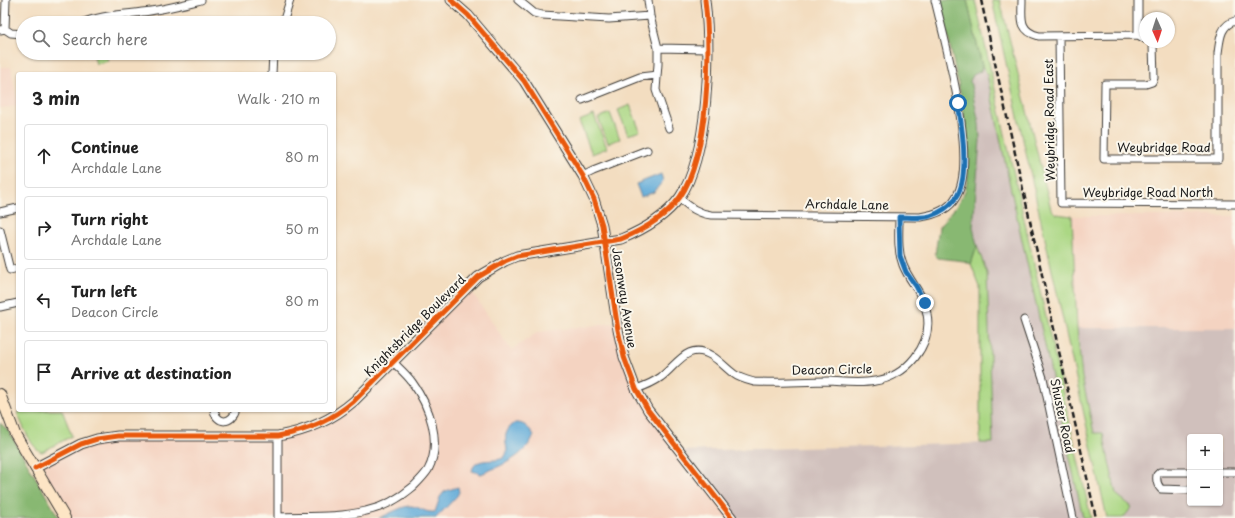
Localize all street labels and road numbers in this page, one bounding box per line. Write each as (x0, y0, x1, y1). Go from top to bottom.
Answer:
street label: Weybridge Road East (1039, 58, 1059, 181)
street label: Weybridge Road (1117, 138, 1211, 156)
street label: Weybridge Road North (1083, 183, 1213, 201)
street label: Archdale Lane (805, 194, 889, 214)
street label: Jasonway Avenue (608, 246, 642, 350)
street label: Knightsbridge Boulevard (359, 270, 470, 380)
street label: Deacon Circle (791, 359, 873, 379)
street label: Shuster Road (1046, 377, 1080, 455)

